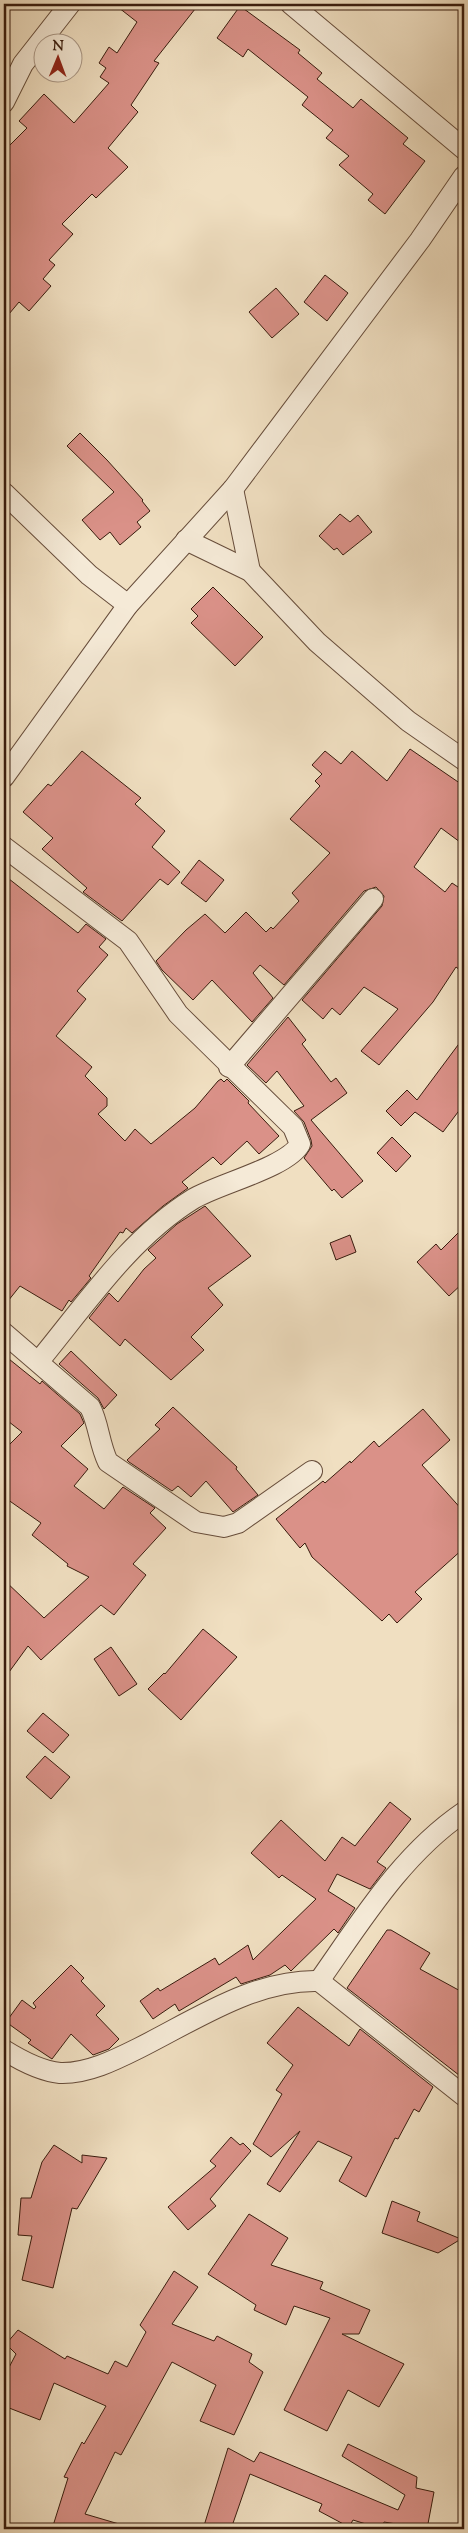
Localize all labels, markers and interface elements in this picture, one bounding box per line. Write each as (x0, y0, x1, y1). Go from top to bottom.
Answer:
north arrow (32, 32, 82, 82)
text: N (52, 37, 64, 57)

